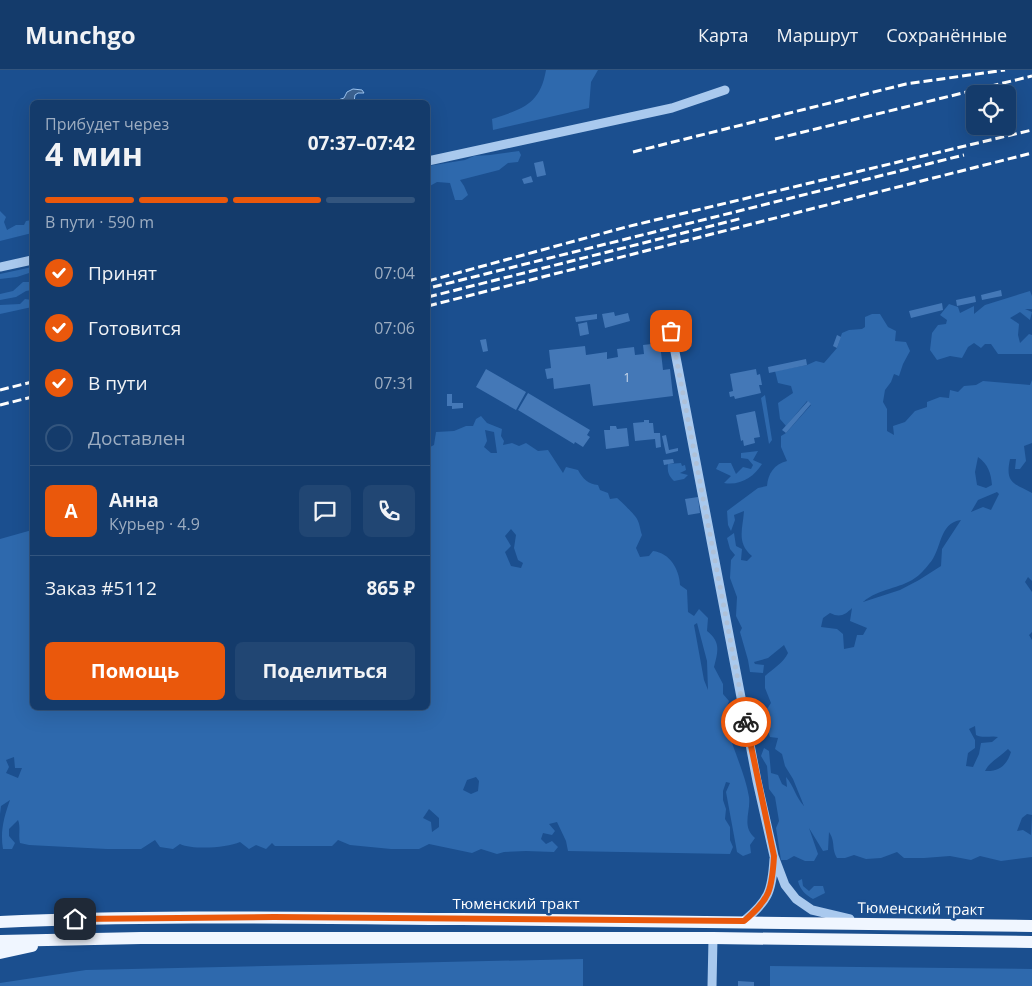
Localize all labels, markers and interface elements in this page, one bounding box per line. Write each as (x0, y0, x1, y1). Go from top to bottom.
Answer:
text: Munchgo (25, 18, 136, 51)
text: Карта (698, 23, 748, 47)
text: Маршрут (776, 23, 858, 47)
text: Сохранённые (886, 23, 1007, 47)
map controls (966, 85, 1016, 135)
button: locate (966, 85, 1016, 135)
text: Прибудет через (45, 113, 169, 135)
text: 07:37–07:42 (308, 130, 415, 156)
text: 4 мин (45, 132, 143, 175)
text: В пути · 590 m (45, 211, 154, 233)
icon: check (45, 259, 73, 287)
text: Принят (88, 260, 157, 286)
text: 07:04 (374, 262, 415, 284)
pin (650, 310, 692, 352)
icon: check (45, 314, 73, 342)
text: Готовится (88, 315, 181, 341)
text: 07:06 (374, 317, 415, 339)
icon: bag (657, 317, 685, 345)
icon: check (45, 369, 73, 397)
house number: 1 (624, 369, 630, 386)
text: В пути (88, 370, 148, 396)
text: 07:31 (374, 372, 415, 394)
text: Доставлен (88, 425, 186, 451)
button: chat (299, 485, 351, 537)
button: phone (363, 485, 415, 537)
text: Анна (109, 487, 159, 513)
text: А (64, 498, 78, 524)
text: Курьер · 4.9 (109, 513, 200, 535)
text: Заказ #5112 (45, 575, 157, 601)
text: 865 ₽ (366, 575, 415, 601)
button: Помощь (45, 642, 225, 700)
button: Поделиться (235, 642, 415, 700)
courier (721, 697, 771, 747)
icon: bike (732, 708, 760, 736)
street label: Тюменский тракт (453, 893, 579, 913)
street label: Тюменский тракт (857, 897, 985, 919)
pin (54, 898, 96, 940)
icon: home (61, 905, 89, 933)

